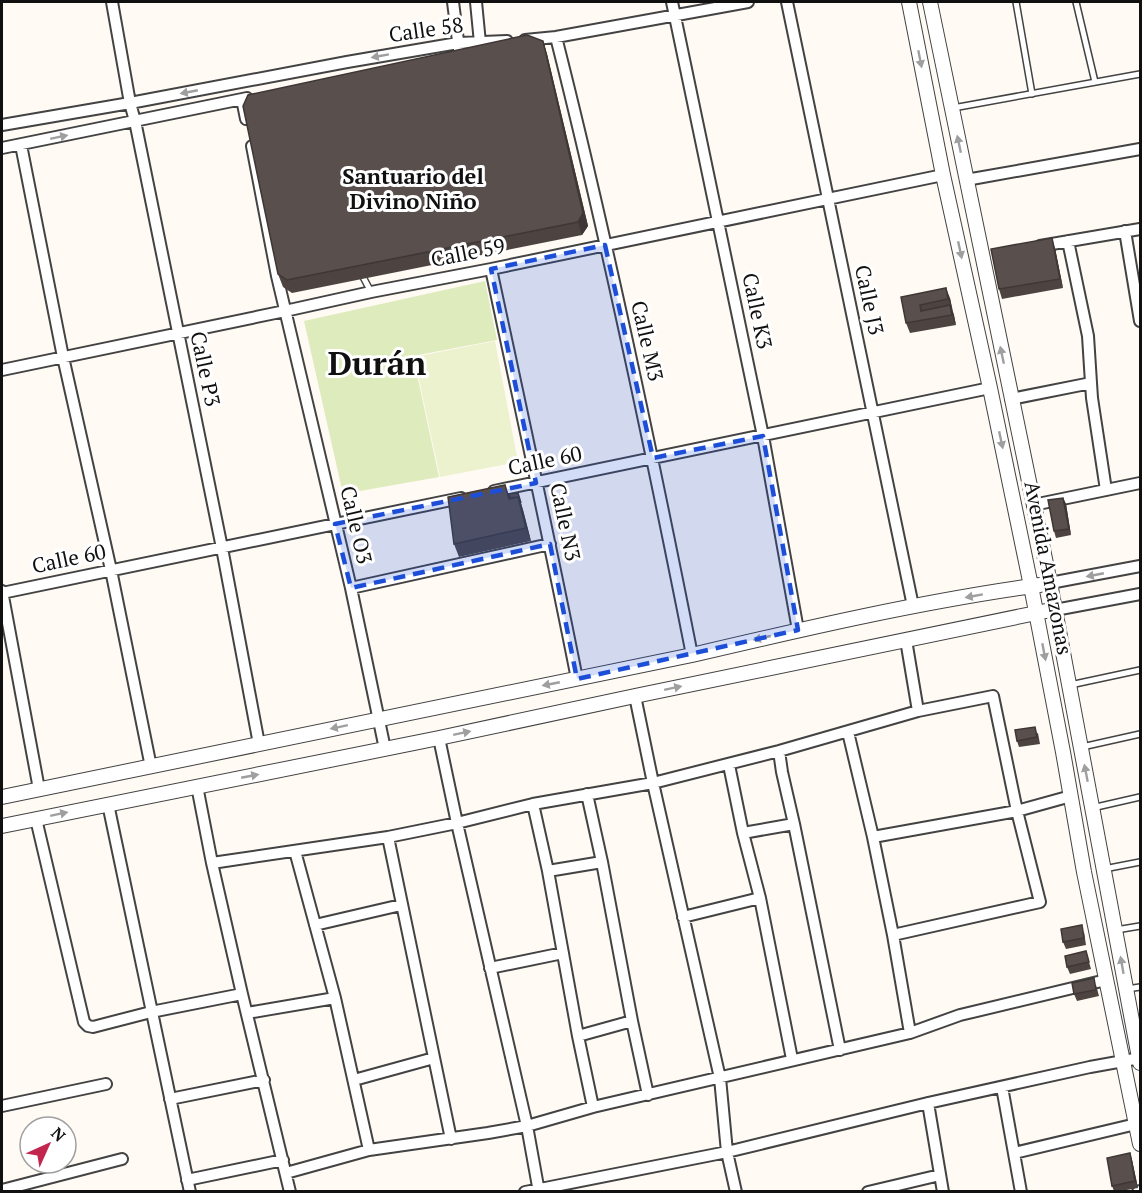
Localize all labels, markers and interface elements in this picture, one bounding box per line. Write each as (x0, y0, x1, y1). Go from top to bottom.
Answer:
street label: Calle 58 (387, 10, 465, 48)
one-way arrow (916, 50, 925, 69)
one-way arrow (371, 52, 390, 61)
one-way arrow (179, 88, 198, 97)
one-way arrow (50, 131, 68, 141)
one-way arrow (954, 134, 963, 153)
district label: Santuario del Divino Niño (342, 161, 484, 215)
street label: Calle 59 (428, 231, 507, 273)
one-way arrow (955, 241, 965, 259)
street label: Calle J3 (849, 262, 891, 337)
street label: Calle K3 (736, 270, 780, 351)
street label: Calle M3 (625, 298, 671, 384)
street label: Calle P3 (184, 329, 228, 409)
district label: Durán (328, 341, 426, 384)
one-way arrow (997, 345, 1006, 364)
one-way arrow (997, 431, 1006, 450)
street label: Calle 60 (505, 439, 584, 481)
street label: Avenida Amazonas (1018, 479, 1080, 657)
street label: Calle N3 (544, 480, 588, 563)
street label: Calle O3 (334, 483, 380, 566)
street label: Calle 60 (29, 537, 108, 579)
one-way arrow (1085, 571, 1104, 580)
one-way arrow (964, 592, 983, 601)
one-way arrow (753, 634, 771, 644)
one-way arrow (1040, 643, 1049, 662)
one-way arrow (541, 680, 560, 689)
one-way arrow (664, 683, 683, 692)
one-way arrow (329, 723, 348, 732)
one-way arrow (452, 728, 471, 737)
one-way arrow (1081, 763, 1090, 782)
one-way arrow (241, 771, 260, 780)
one-way arrow (50, 809, 69, 818)
one-way arrow (1117, 955, 1126, 974)
north arrow (18, 1115, 78, 1175)
text: N (47, 1122, 71, 1146)

